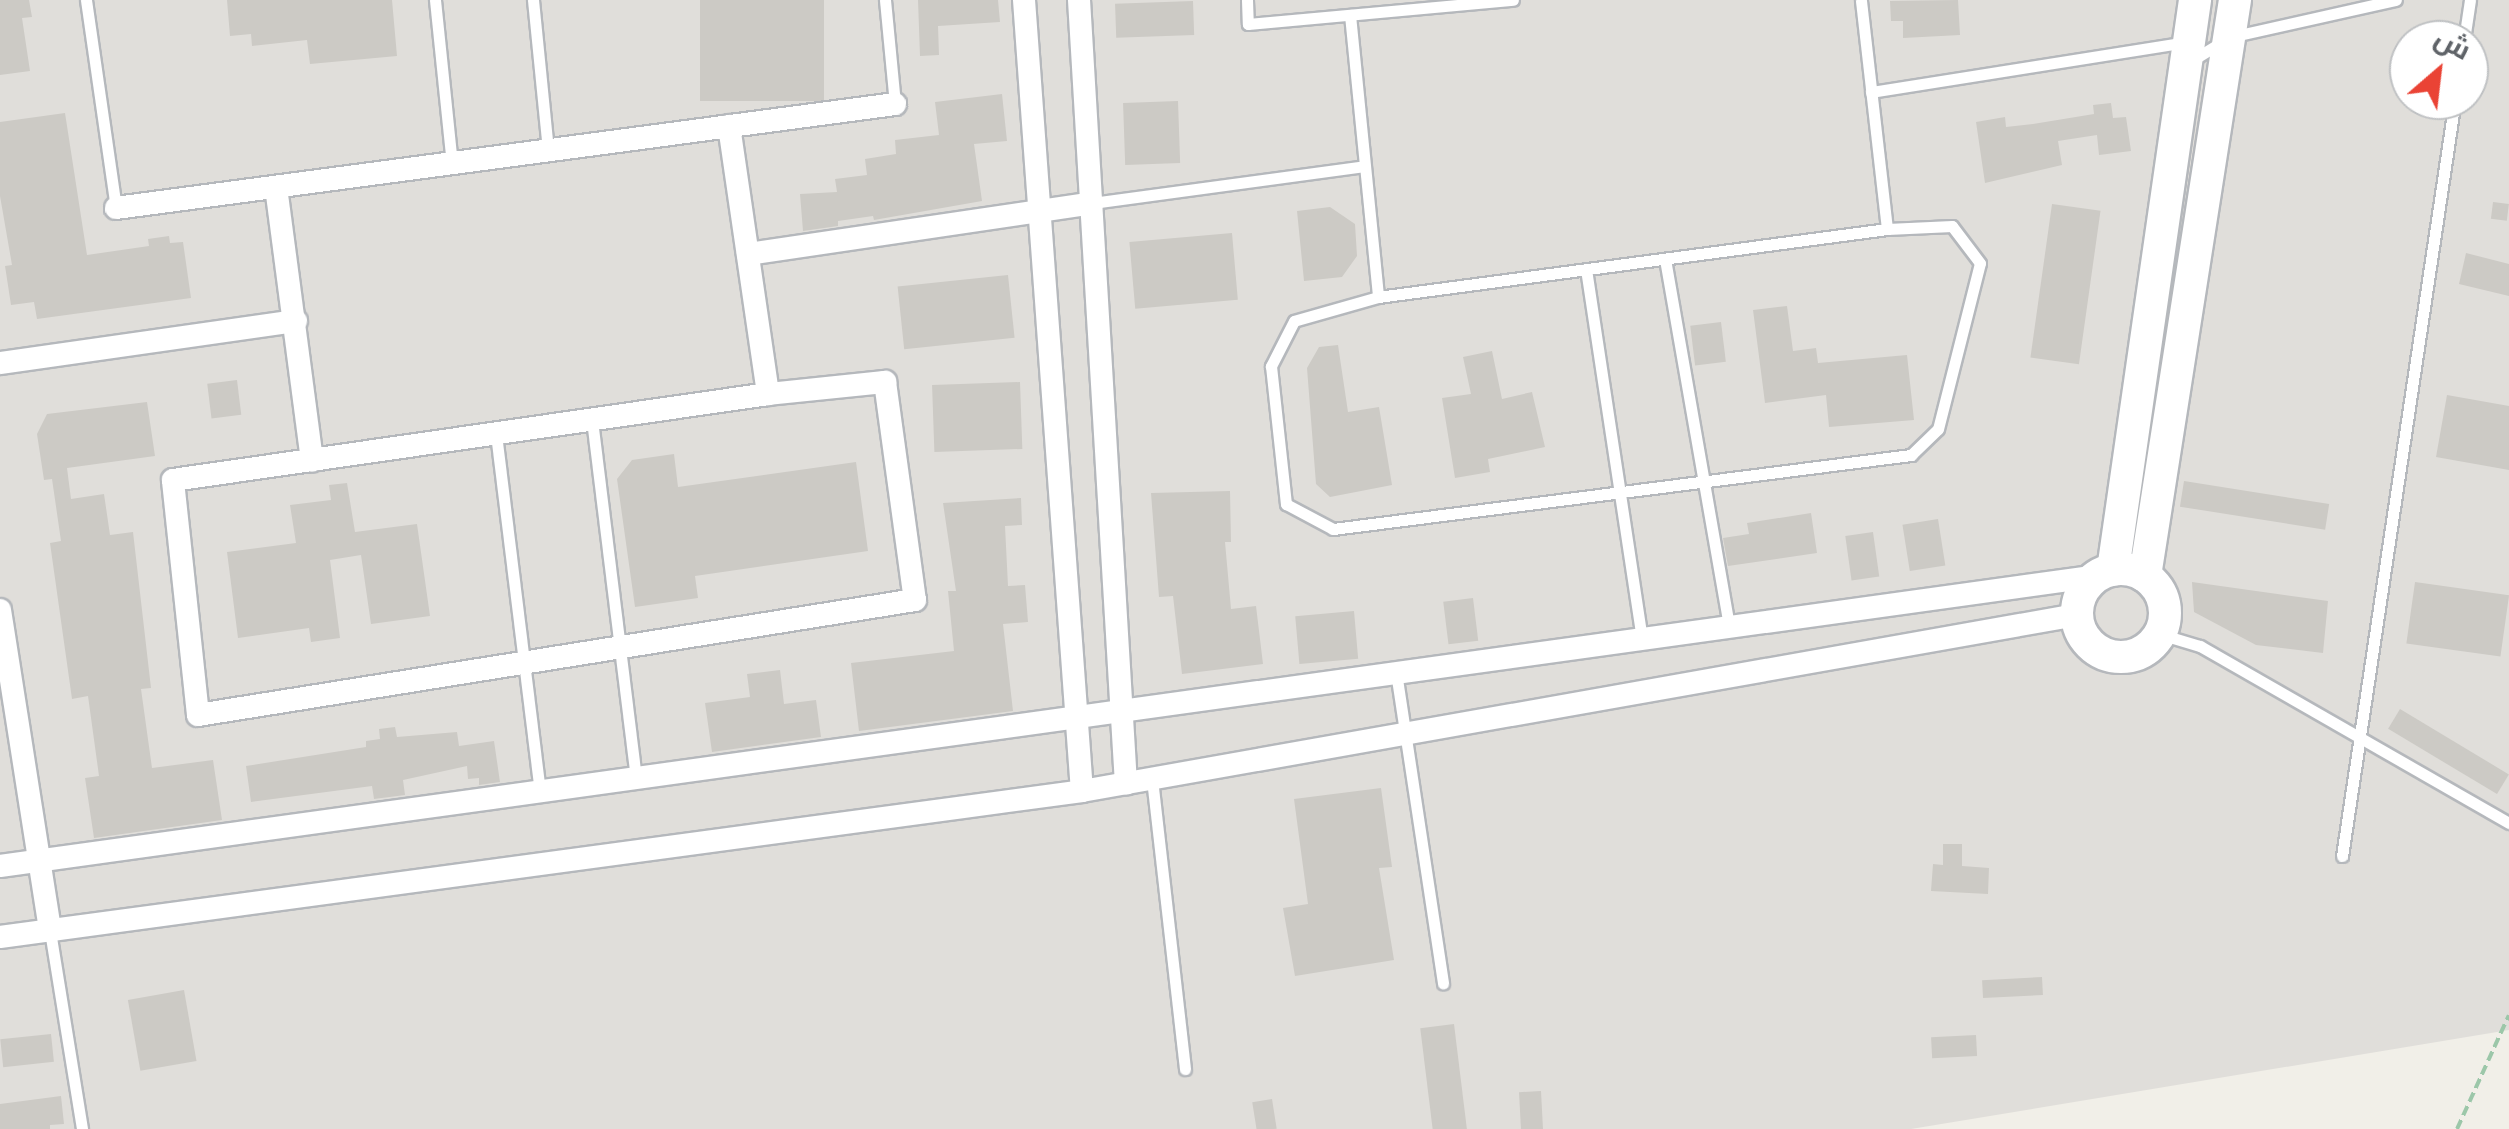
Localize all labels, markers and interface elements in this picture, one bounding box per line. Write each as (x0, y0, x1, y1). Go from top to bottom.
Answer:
north arrow (2389, 20, 2489, 120)
text: ش (2429, 22, 2476, 68)

